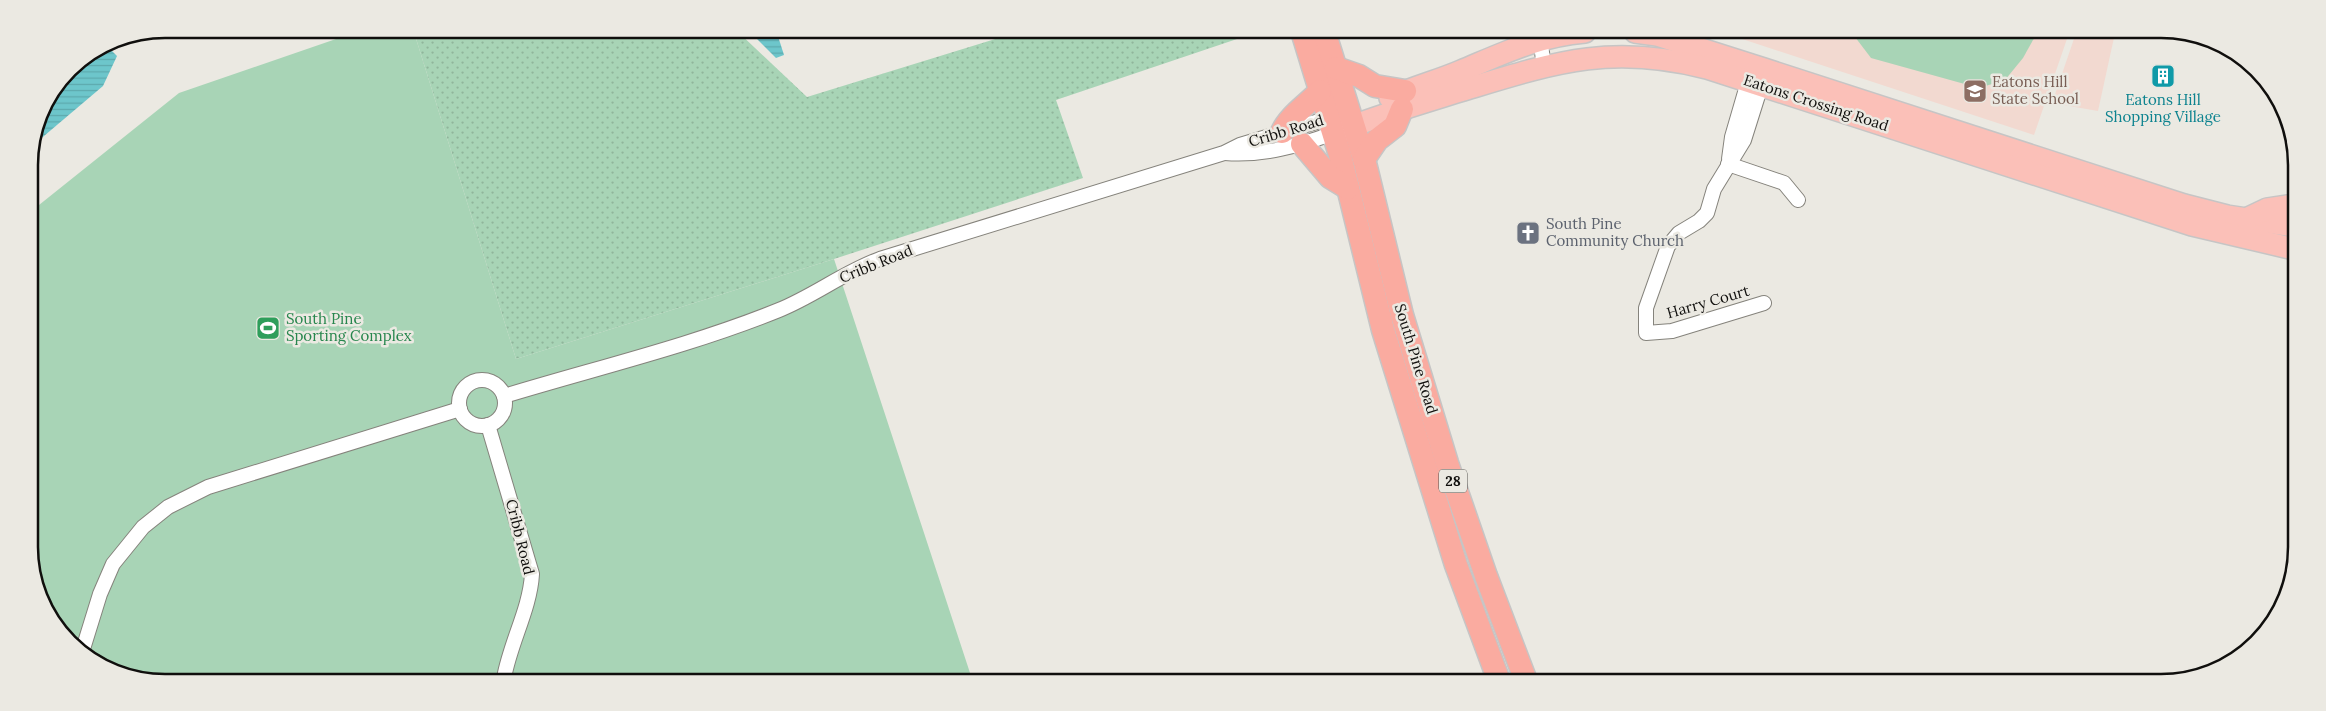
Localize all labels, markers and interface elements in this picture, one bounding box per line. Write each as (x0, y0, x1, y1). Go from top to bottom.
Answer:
building icon: Eatons Hill Shopping Village (2150, 63, 2176, 89)
street label: Eatons Crossing Road (1741, 70, 1891, 135)
place label: Eatons Hill State School (1992, 72, 2079, 108)
school or university icon: Eatons Hill State School (1962, 78, 1988, 104)
place label: Eatons Hill Shopping Village (2105, 90, 2221, 126)
street label: Cribb Road (1246, 110, 1326, 151)
place label: South Pine Community Church (1546, 214, 1684, 250)
church icon: South Pine Community Church (1515, 220, 1541, 246)
street label: Cribb Road (836, 240, 915, 287)
street label: Harry Court (1664, 281, 1752, 322)
street label: South Pine Road (1391, 301, 1442, 416)
place label: South Pine Sporting Complex (286, 309, 412, 345)
sports icon: South Pine Sporting Complex (255, 315, 281, 341)
road number: 28 (1439, 470, 1467, 492)
street label: Cribb Road (502, 497, 539, 577)

